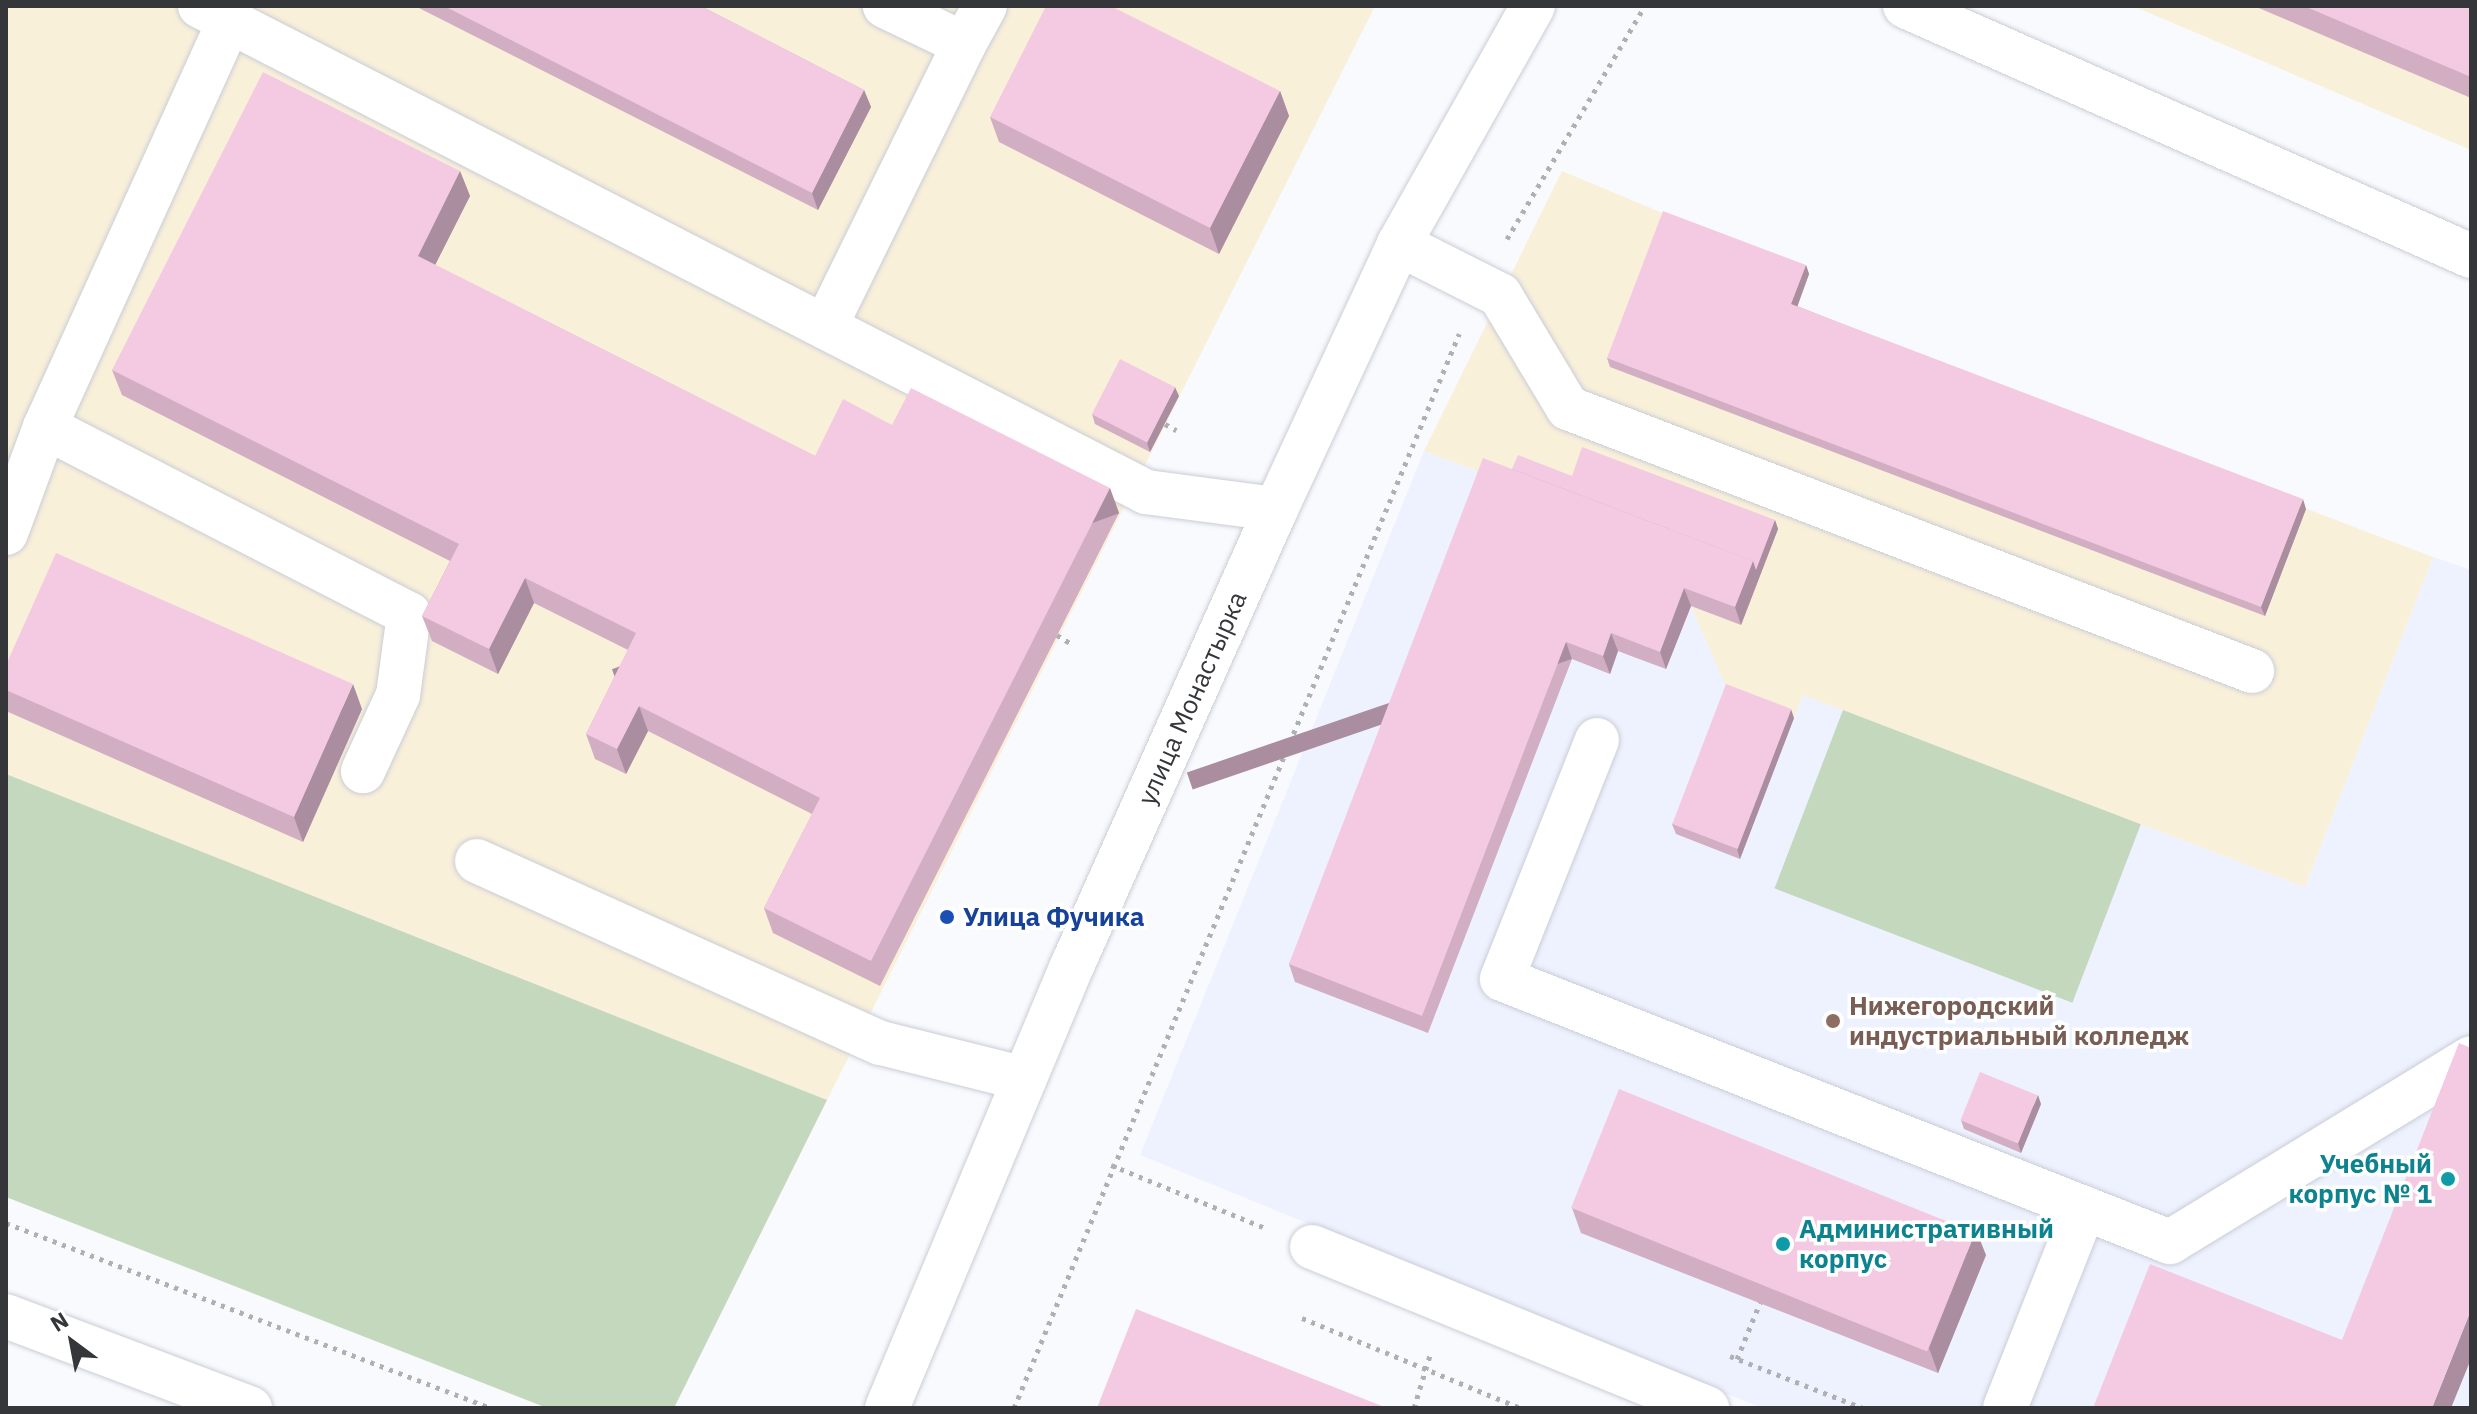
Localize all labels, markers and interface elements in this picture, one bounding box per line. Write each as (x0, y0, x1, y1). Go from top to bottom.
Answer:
street label: улица Монастырка (1131, 586, 1253, 810)
place label: Улица Фучика (963, 901, 1145, 933)
marker: Улица Фучика (938, 908, 956, 926)
place label: Нижегородский индустриальный колледж (1849, 990, 2189, 1052)
marker: Нижегородский индустриальный колледж (1824, 1012, 1842, 1030)
place label: Учебный корпус № 1 (2288, 1148, 2432, 1210)
marker: Учебный корпус № 1 (2439, 1170, 2457, 1188)
place label: Административный корпус (1799, 1213, 2054, 1274)
marker: Административный корпус (1774, 1235, 1792, 1253)
north arrow (32, 1302, 112, 1382)
text: N (45, 1305, 73, 1338)

